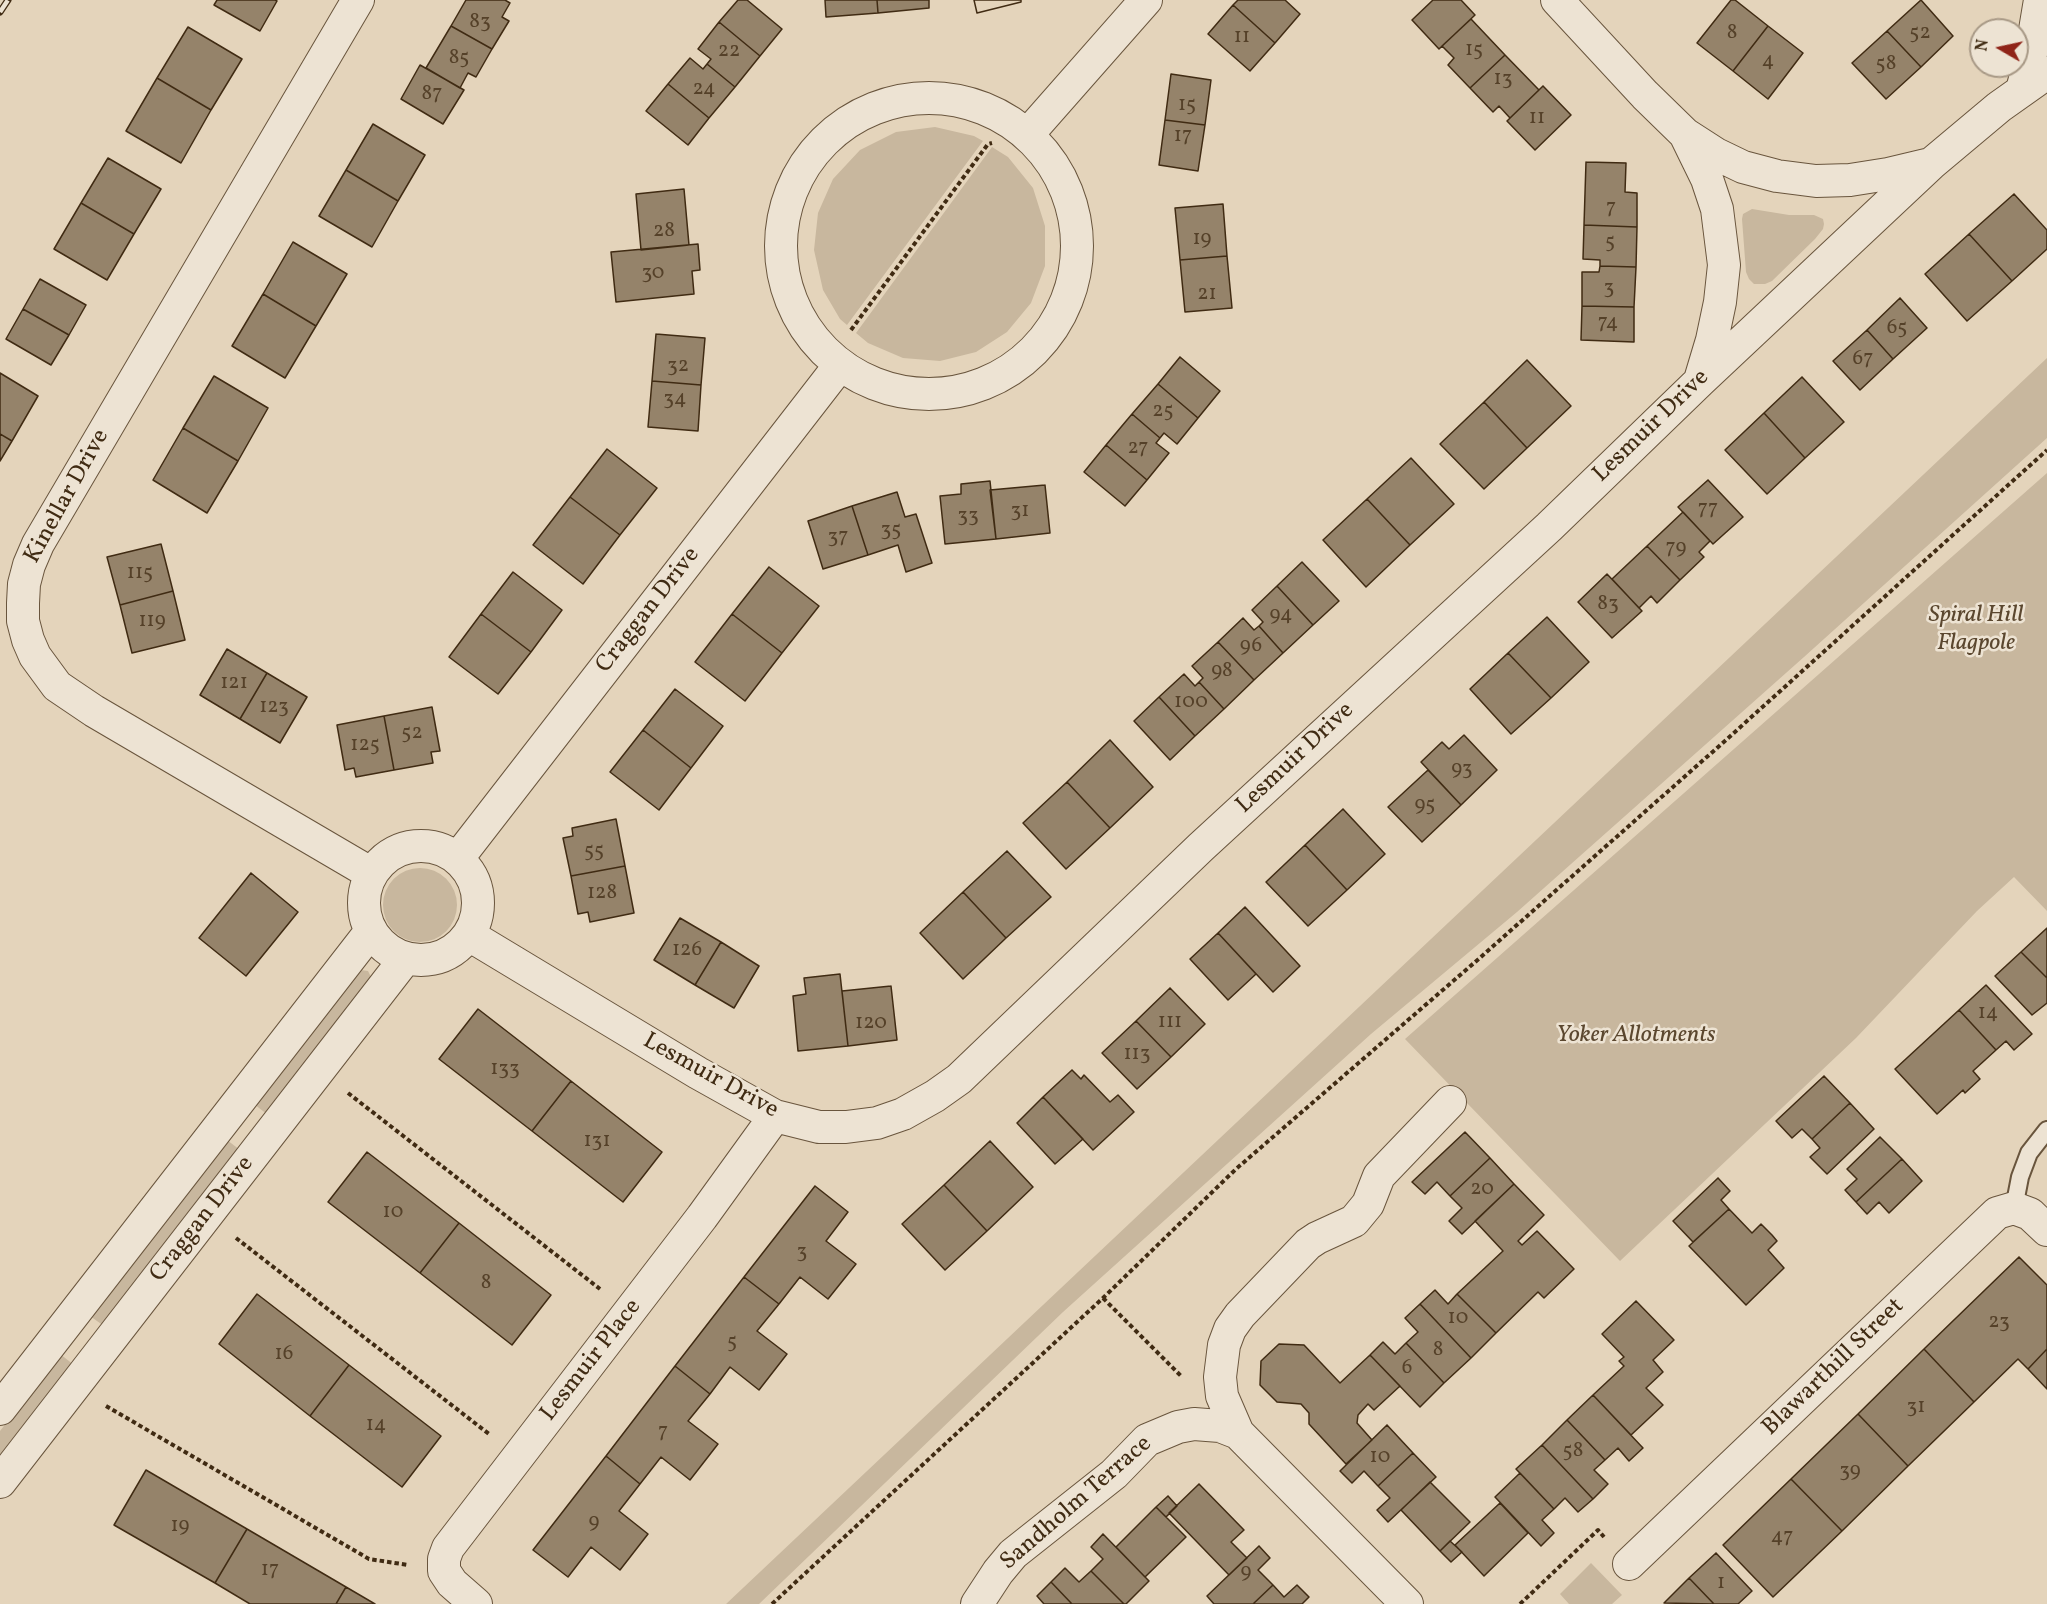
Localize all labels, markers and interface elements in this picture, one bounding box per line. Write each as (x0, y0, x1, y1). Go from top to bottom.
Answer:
house number: 83 (469, 10, 491, 36)
north arrow (1969, 18, 2029, 78)
house number: 8 (1727, 21, 1737, 47)
house number: 52 (1909, 21, 1931, 47)
house number: 11 (1234, 25, 1250, 51)
house number: 15 (1465, 38, 1483, 64)
text: N (1971, 38, 1995, 53)
house number: 22 (718, 39, 740, 65)
house number: 85 (449, 46, 469, 72)
house number: 4 (1762, 49, 1774, 75)
house number: 58 (1876, 52, 1896, 78)
house number: 13 (1494, 67, 1512, 93)
house number: 24 (692, 77, 716, 103)
house number: 87 (422, 82, 442, 108)
house number: 15 (1178, 93, 1196, 119)
house number: 11 (1529, 106, 1545, 132)
house number: 17 (1174, 124, 1192, 150)
house number: 7 (1606, 196, 1616, 222)
house number: 28 (653, 219, 675, 245)
house number: 19 (1192, 227, 1212, 253)
house number: 5 (1605, 230, 1615, 256)
house number: 30 (642, 261, 664, 287)
house number: 3 (1604, 276, 1614, 302)
house number: 21 (1197, 282, 1217, 308)
house number: 74 (1598, 311, 1618, 337)
house number: 65 (1887, 316, 1907, 342)
house number: 67 (1853, 347, 1873, 373)
house number: 32 (667, 354, 689, 380)
street label: Lesmuir Drive (1588, 364, 1716, 490)
house number: 34 (663, 387, 687, 413)
house number: 25 (1152, 399, 1174, 425)
street label: Kinellar Drive (19, 425, 117, 569)
house number: 27 (1128, 436, 1148, 462)
house number: 77 (1698, 497, 1718, 523)
house number: 31 (1011, 499, 1029, 525)
house number: 33 (957, 504, 979, 530)
house number: 35 (881, 518, 901, 544)
house number: 37 (828, 525, 848, 551)
house number: 79 (1666, 536, 1686, 562)
street label: Craggan Drive (591, 542, 707, 680)
house number: 115 (127, 561, 153, 587)
house number: 83 (1597, 592, 1619, 618)
house number: 94 (1270, 603, 1292, 629)
park label: Spiral Hill Flagpole (1928, 603, 2024, 659)
house number: 119 (138, 609, 166, 635)
house number: 96 (1240, 634, 1262, 660)
house number: 98 (1211, 659, 1233, 685)
house number: 121 (220, 671, 248, 697)
house number: 100 (1174, 690, 1208, 716)
house number: 123 (259, 695, 289, 721)
street label: Lesmuir Drive (1231, 697, 1361, 821)
house number: 52 (401, 721, 423, 747)
house number: 125 (350, 733, 380, 759)
house number: 93 (1451, 757, 1473, 783)
house number: 95 (1415, 793, 1435, 819)
house number: 55 (584, 839, 604, 865)
house number: 128 (587, 881, 617, 907)
house number: 126 (672, 938, 702, 964)
house number: 14 (1978, 1001, 1998, 1027)
house number: 111 (1158, 1010, 1182, 1036)
house number: 120 (855, 1011, 887, 1037)
park label: Yoker Allotments (1556, 1023, 1716, 1051)
street label: Lesmuir Drive (637, 1028, 783, 1126)
house number: 113 (1123, 1042, 1151, 1068)
house number: 133 (490, 1057, 520, 1083)
house number: 131 (583, 1129, 611, 1155)
street label: Craggan Drive (145, 1151, 261, 1289)
house number: 20 (1470, 1177, 1494, 1203)
house number: 10 (383, 1200, 403, 1226)
house number: 3 (797, 1240, 807, 1266)
house number: 8 (481, 1271, 491, 1297)
street label: Blawarthill Street (1757, 1293, 1911, 1443)
street label: Lesmuir Place (535, 1294, 649, 1428)
house number: 10 (1448, 1306, 1468, 1332)
house number: 23 (1988, 1310, 2010, 1336)
house number: 5 (727, 1330, 737, 1356)
house number: 8 (1433, 1338, 1443, 1364)
house number: 16 (275, 1342, 293, 1368)
house number: 6 (1402, 1356, 1412, 1382)
house number: 31 (1907, 1395, 1925, 1421)
house number: 14 (366, 1413, 386, 1439)
house number: 7 (658, 1420, 668, 1446)
street label: Sandholm Terrace (995, 1430, 1159, 1578)
house number: 58 (1563, 1439, 1583, 1465)
house number: 10 (1370, 1445, 1390, 1471)
house number: 39 (1839, 1459, 1861, 1485)
house number: 9 (589, 1510, 599, 1536)
house number: 19 (170, 1514, 190, 1540)
house number: 47 (1771, 1525, 1793, 1551)
house number: 17 (261, 1558, 279, 1584)
house number: 9 (1241, 1560, 1251, 1586)
house number: 1 (1717, 1571, 1725, 1597)

